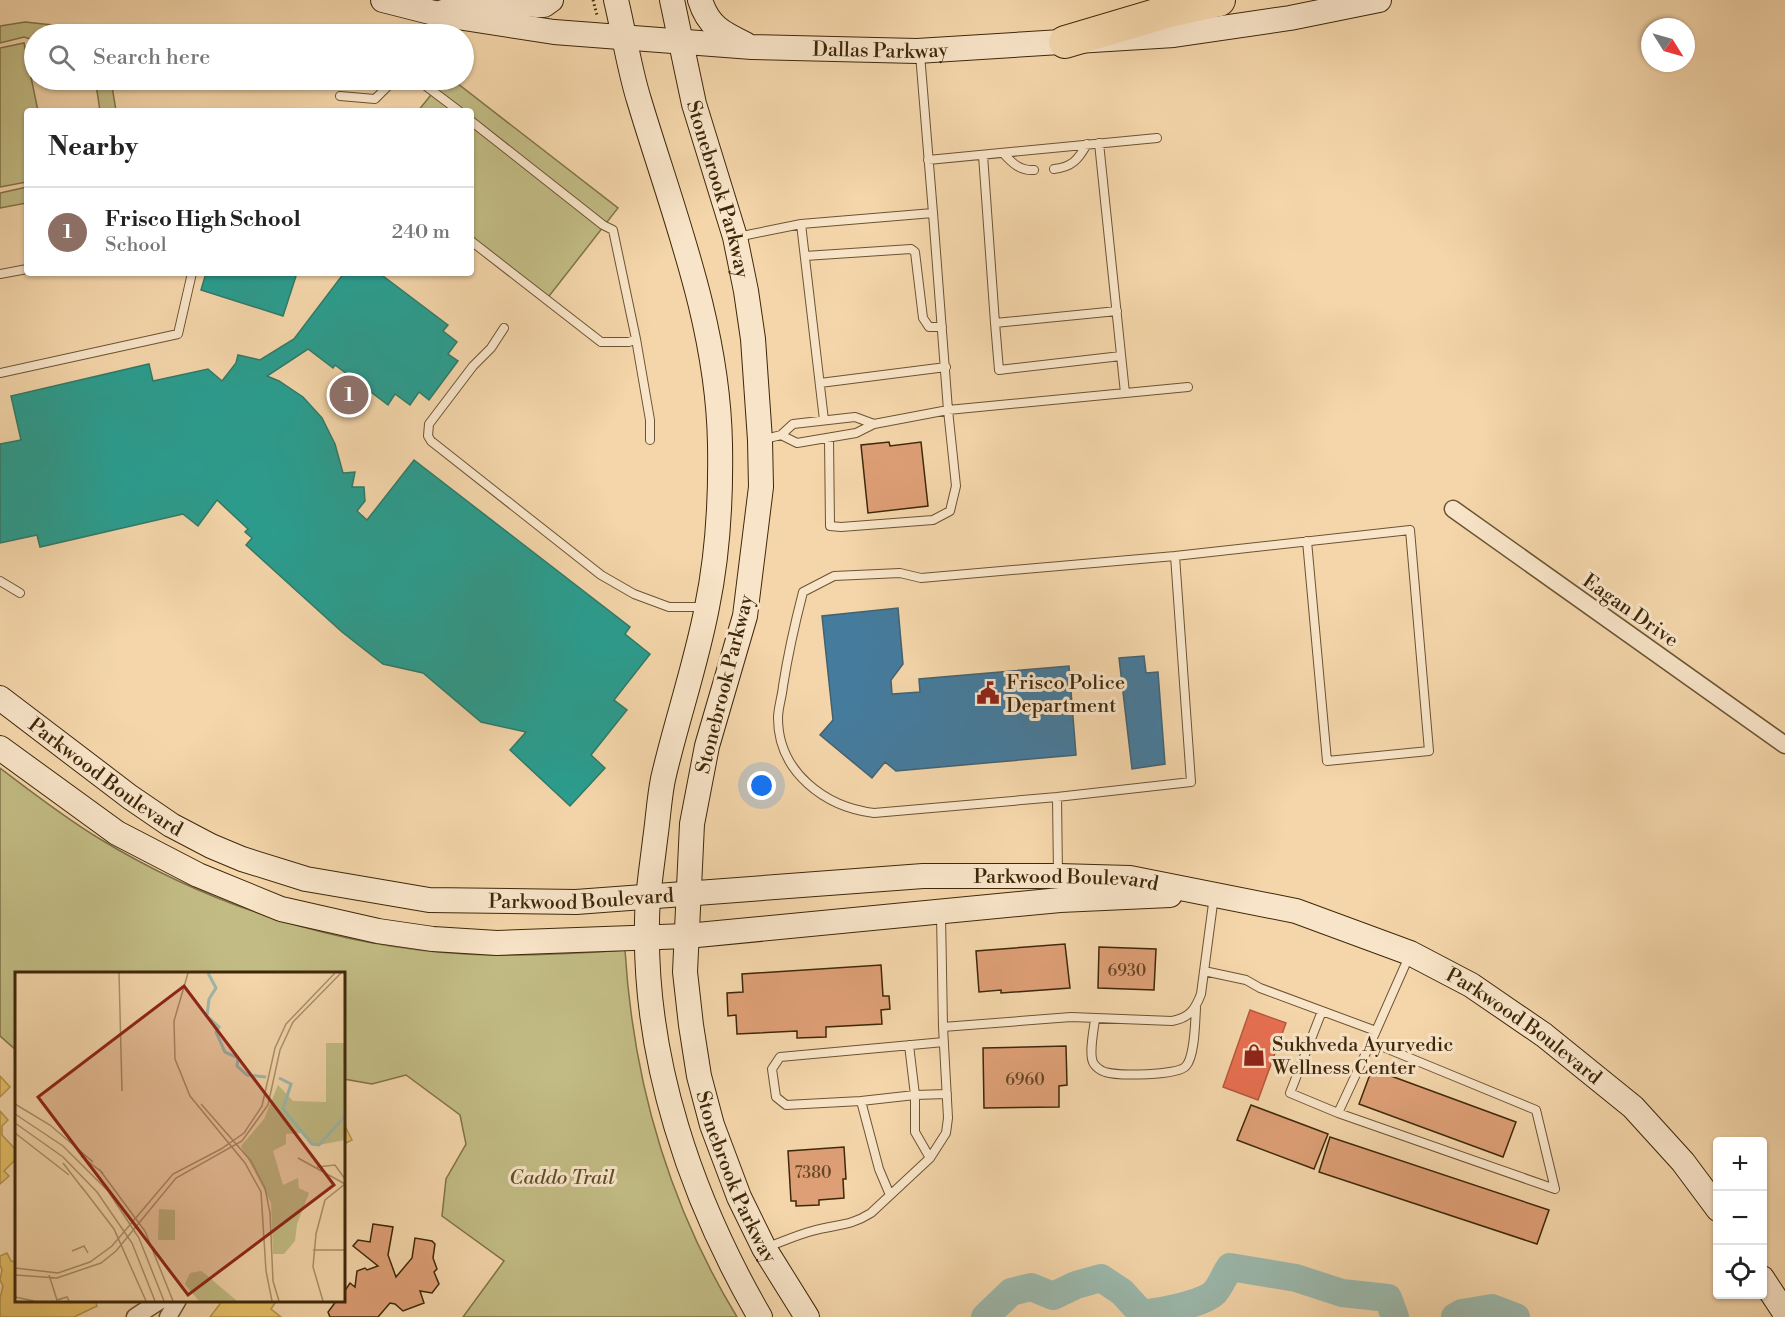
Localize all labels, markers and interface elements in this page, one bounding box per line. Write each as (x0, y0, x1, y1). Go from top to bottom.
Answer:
north arrow (1641, 18, 1695, 72)
search box (24, 24, 474, 90)
street label: Dallas Parkway (812, 37, 949, 65)
icon: search (45, 41, 78, 74)
text: Search here (93, 44, 210, 71)
street label: Stonebrook Parkway (680, 98, 754, 281)
text: Nearby (48, 131, 138, 163)
text: Frisco High School (105, 206, 301, 233)
text: 1 (63, 220, 72, 245)
text: 240 m (392, 220, 450, 245)
text: School (105, 233, 167, 258)
pin: 1 (330, 372, 368, 418)
street label: Eagan Drive (1577, 569, 1683, 653)
street label: Stonebrook Parkway (691, 592, 760, 776)
place label: Frisco Police Department (1006, 671, 1125, 719)
public building icon: Frisco Police Department (975, 680, 1001, 706)
street label: Parkwood Boulevard (23, 713, 187, 843)
your location (747, 771, 776, 800)
street label: Parkwood Boulevard (973, 865, 1161, 898)
street label: Parkwood Boulevard (488, 884, 676, 916)
house number: 6930 (1108, 961, 1146, 981)
street label: Parkwood Boulevard (1441, 963, 1607, 1091)
inset map (15, 972, 345, 1302)
place label: Sukhveda Ayurvedic Wellness Center (1271, 1033, 1453, 1081)
shop icon: Sukhveda Ayurvedic Wellness Center (1241, 1042, 1267, 1068)
house number: 6960 (1005, 1070, 1045, 1090)
street label: Stonebrook Parkway (690, 1088, 781, 1268)
map controls (1713, 1137, 1767, 1299)
button: + (1713, 1137, 1767, 1191)
house number: 7380 (794, 1163, 832, 1183)
park label: Caddo Trail (509, 1166, 615, 1191)
button: − (1713, 1191, 1767, 1245)
button: locate (1713, 1245, 1767, 1299)

